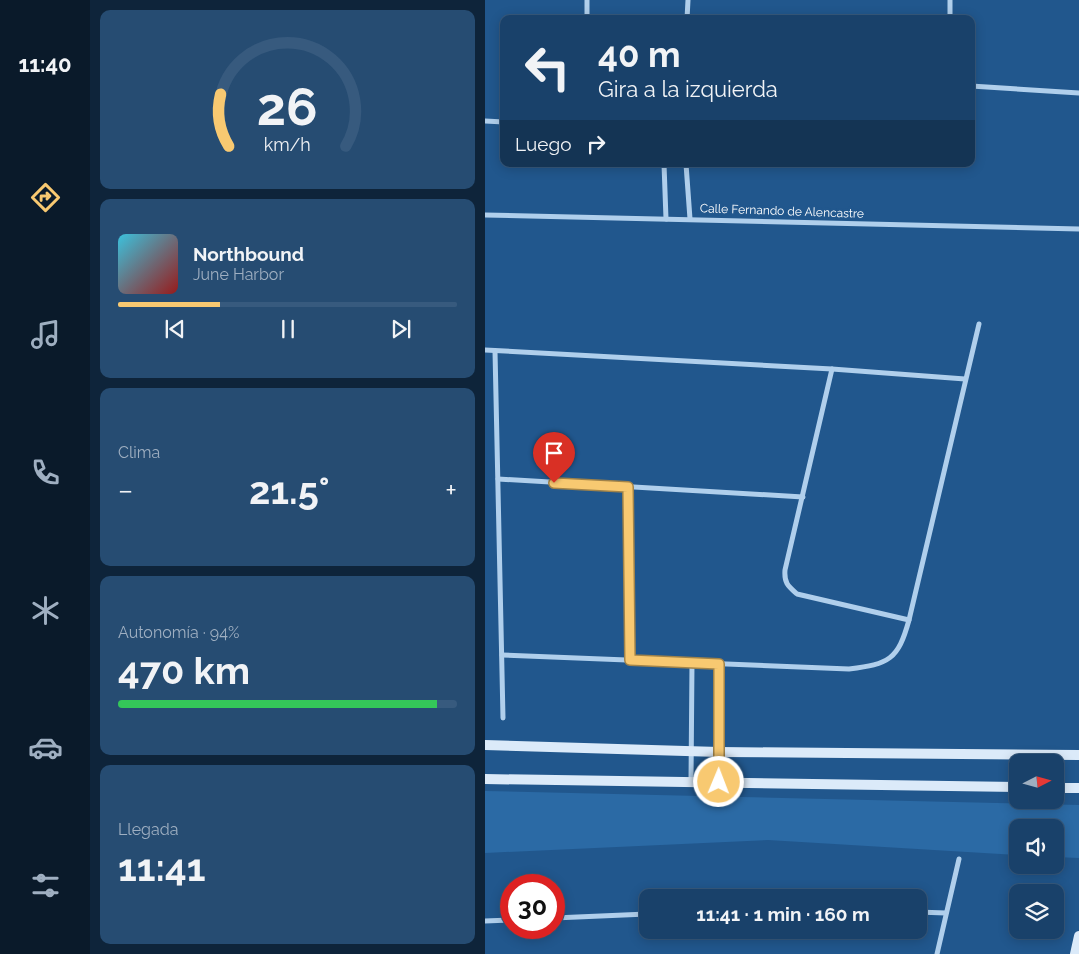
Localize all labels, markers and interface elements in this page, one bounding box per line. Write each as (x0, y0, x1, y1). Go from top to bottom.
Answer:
text: 40 m (598, 34, 680, 75)
icon: left (515, 35, 580, 100)
text: 11:40 (18, 51, 72, 77)
text: 26 (257, 76, 318, 137)
text: Gira a la izquierda (598, 76, 778, 102)
icon: right (582, 130, 610, 158)
text: Luego (515, 133, 572, 155)
text: km/h (264, 134, 311, 155)
icon: directions (28, 180, 63, 215)
street label: Calle Fernando de Alencastre (700, 201, 864, 221)
text: Northbound (193, 243, 304, 265)
text: June Harbor (193, 265, 284, 284)
icon: previous (161, 315, 189, 343)
icon: pause (274, 315, 302, 343)
icon: next (387, 315, 415, 343)
icon: music (28, 317, 63, 352)
pin (533, 432, 575, 483)
icon: arrive (540, 439, 568, 467)
text: Clima (118, 443, 160, 462)
icon: phone (28, 455, 63, 490)
text: 21.5° (249, 468, 330, 513)
text: − (118, 474, 133, 507)
text: + (445, 474, 457, 507)
icon: climate (28, 593, 63, 628)
text: Autonomía · 94% (118, 623, 239, 642)
text: 470 km (118, 648, 250, 693)
icon: car (28, 730, 63, 765)
north arrow (1009, 754, 1064, 809)
map controls (1009, 754, 1064, 939)
position arrow (692, 755, 744, 807)
button: sound (1009, 819, 1064, 874)
text: Llegada (118, 820, 178, 839)
text: 11:41 (118, 845, 205, 890)
icon: filters (28, 868, 63, 903)
speed limit sign: 30 (500, 874, 565, 939)
button: layers (1009, 884, 1064, 939)
text: 11:41 · 1 min · 160 m (696, 903, 870, 925)

